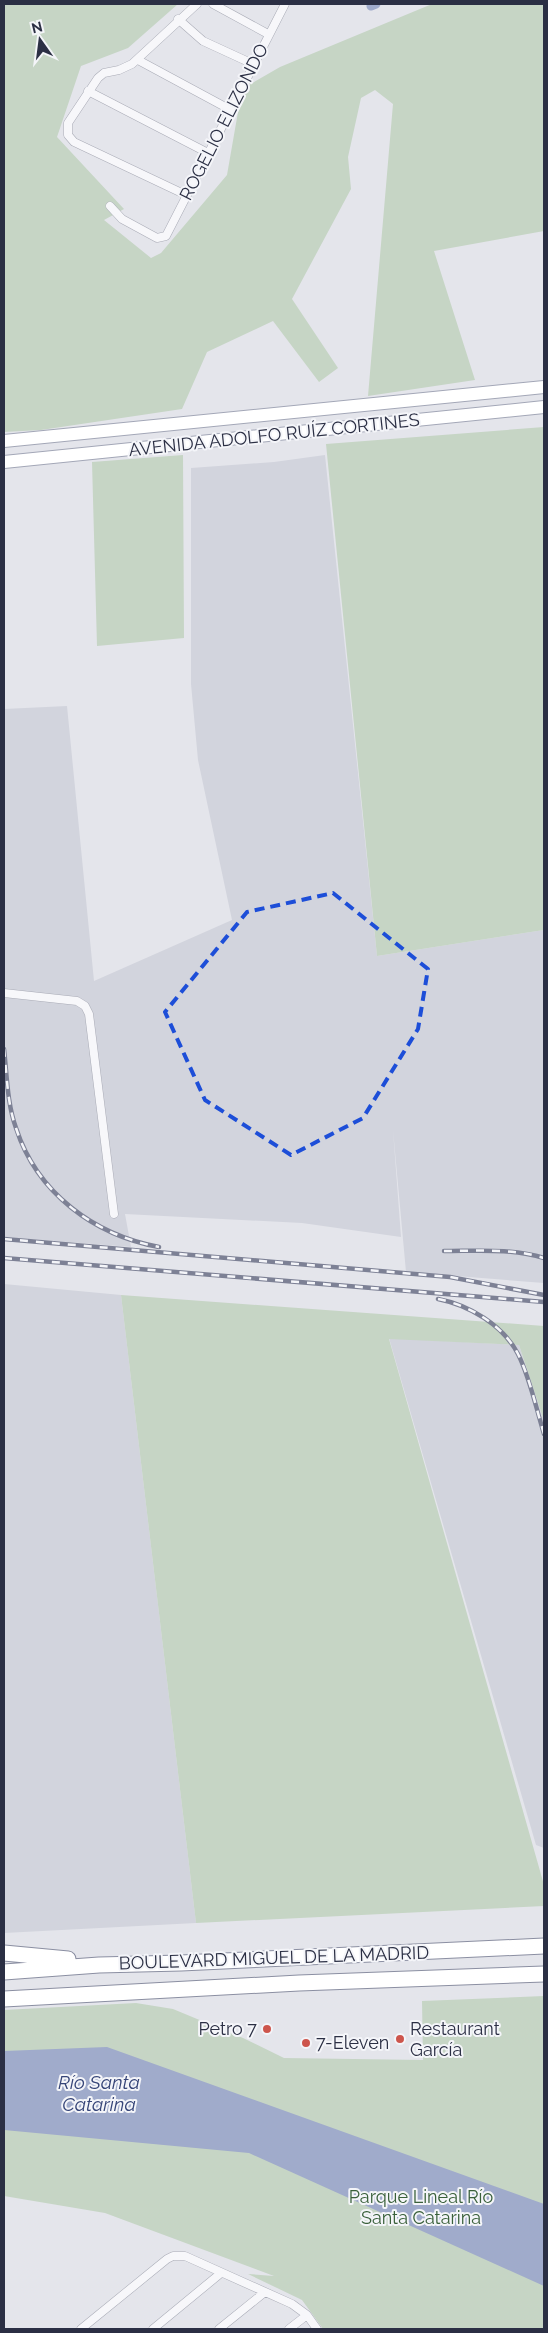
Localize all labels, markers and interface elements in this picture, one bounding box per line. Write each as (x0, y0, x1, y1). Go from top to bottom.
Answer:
north arrow (15, 15, 65, 65)
text: N (30, 18, 44, 36)
street label: ROGELIO ELIZONDO (175, 40, 272, 204)
street label: AVENIDA ADOLFO RUÍZ CORTINES (127, 408, 421, 460)
street label: BOULEVARD MIGUEL DE LA MADRID (119, 1942, 430, 1973)
place label: Petro 7 (199, 2018, 257, 2039)
place label: Restaurant García (410, 2018, 500, 2060)
marker: Petro 7 (261, 2023, 273, 2035)
place label: 7-Eleven (316, 2032, 389, 2053)
marker: Restaurant García (394, 2033, 406, 2045)
marker: 7-Eleven (300, 2037, 312, 2049)
water label: Río Santa Catarina (58, 2071, 140, 2115)
park label: Parque Lineal Río Santa Catarina (349, 2186, 494, 2228)

